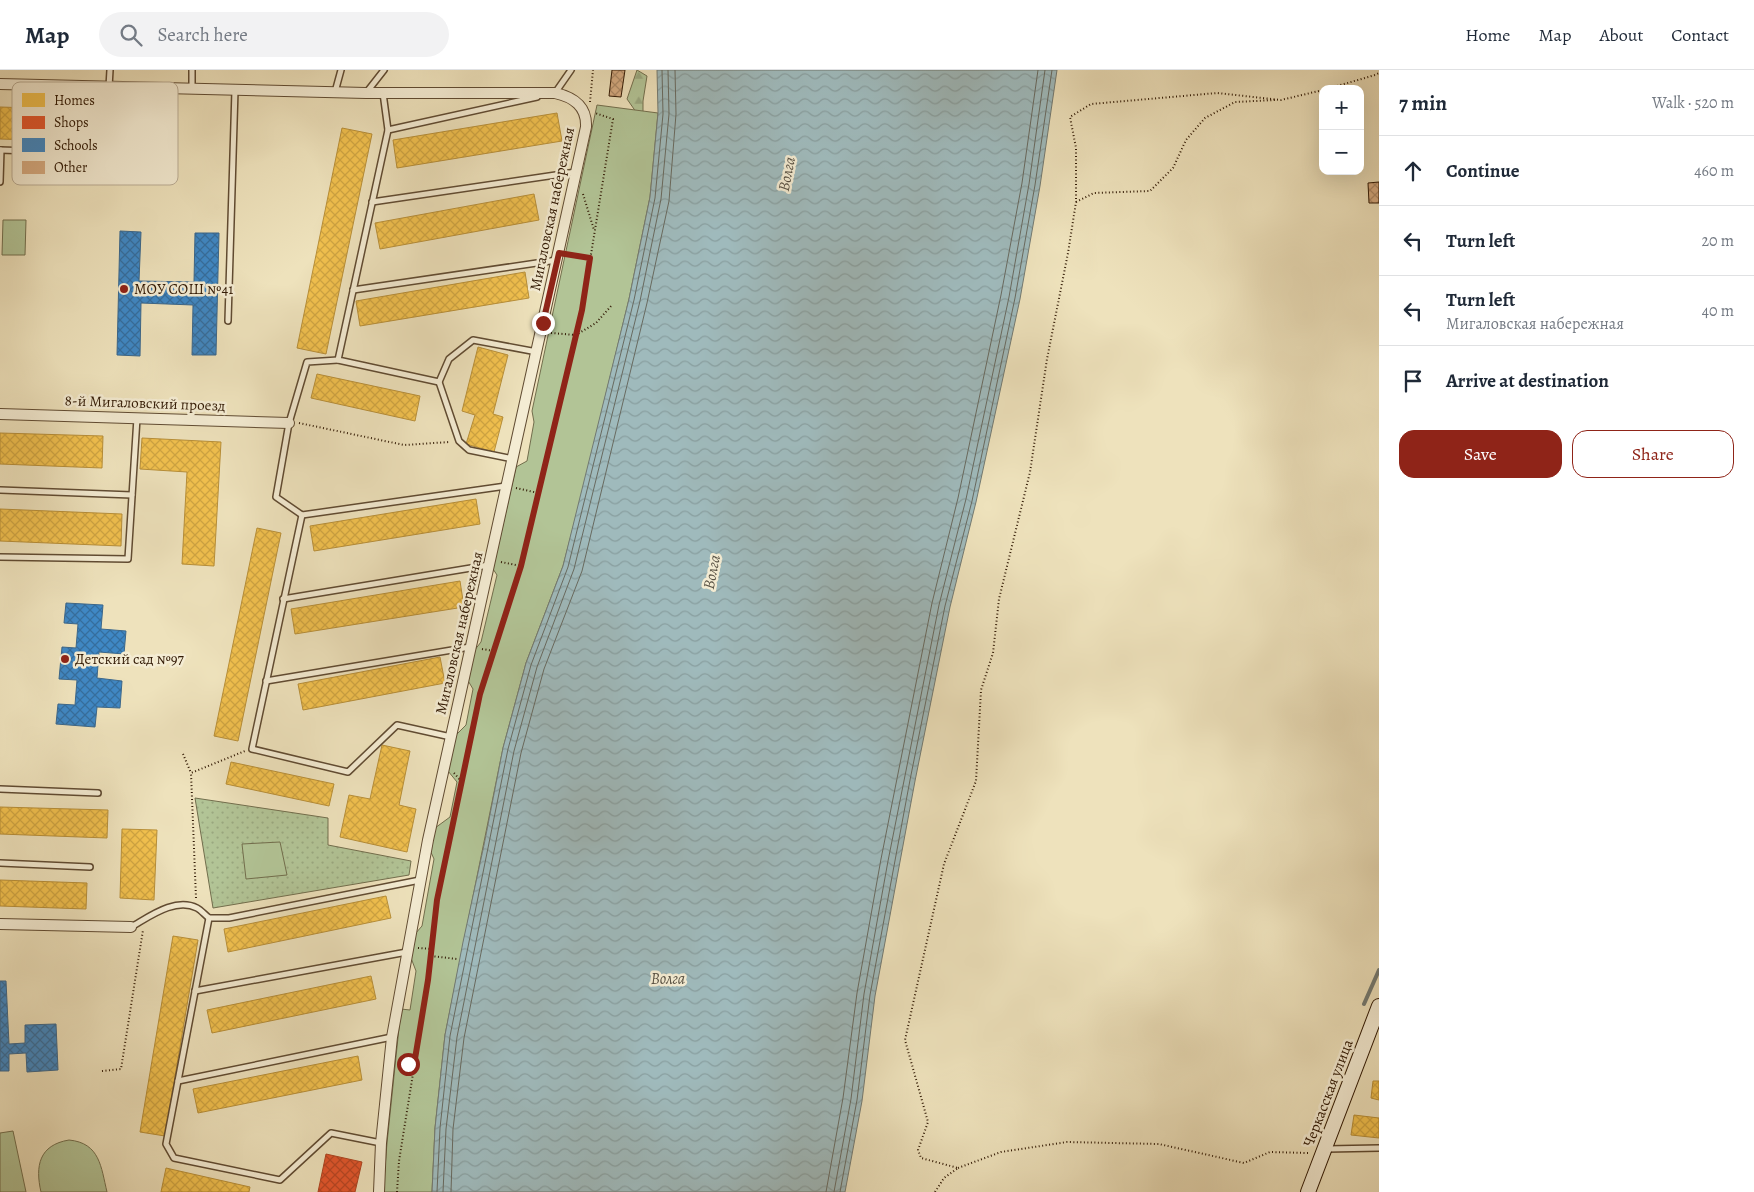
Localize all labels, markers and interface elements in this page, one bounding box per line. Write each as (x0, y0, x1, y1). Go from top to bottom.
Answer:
search box (99, 12, 449, 57)
text: Map (25, 19, 69, 51)
icon: search (117, 21, 145, 49)
text: Search here (157, 22, 248, 48)
text: Home (1465, 23, 1510, 47)
text: Map (1538, 23, 1571, 47)
text: About (1599, 23, 1643, 47)
text: Contact (1671, 23, 1729, 47)
legend (12, 82, 178, 185)
map controls (1319, 85, 1364, 175)
button: + (1319, 85, 1364, 130)
text: 7 min (1399, 89, 1447, 117)
text: Homes (54, 91, 95, 110)
text: Walk · 520 m (1652, 92, 1734, 114)
text: Shops (54, 113, 89, 132)
street label: Мигаловская набережная (525, 125, 579, 293)
button: − (1319, 130, 1364, 175)
text: Schools (54, 136, 98, 155)
water label: Волга (773, 155, 801, 193)
icon: ahead (1399, 157, 1427, 185)
text: Other (54, 158, 88, 177)
text: Continue (1446, 158, 1520, 184)
text: 460 m (1694, 160, 1734, 182)
icon: left (1399, 227, 1427, 255)
text: Turn left (1446, 228, 1515, 254)
text: 20 m (1701, 230, 1734, 252)
place label: МОУ СОШ №41 (134, 279, 233, 299)
marker: МОУ СОШ №41 (118, 283, 130, 295)
text: Turn left (1446, 287, 1515, 313)
icon: left (1399, 297, 1427, 325)
text: 40 m (1702, 300, 1734, 322)
route end (532, 312, 555, 335)
text: Мигаловская набережная (1446, 313, 1624, 335)
icon: arrive (1399, 367, 1427, 395)
text: Arrive at destination (1446, 368, 1609, 394)
street label: 8-й Мигаловский проезд (64, 390, 226, 416)
button: Save (1399, 430, 1562, 478)
button: Share (1572, 430, 1734, 478)
street label: Мигаловская набережная (430, 550, 488, 716)
water label: Волга (698, 553, 726, 591)
place label: Детский сад №97 (75, 649, 185, 669)
marker: Детский сад №97 (59, 653, 71, 665)
water label: Волга (651, 968, 685, 990)
street label: Черкасская улица (1298, 1036, 1358, 1150)
route start (397, 1053, 420, 1076)

